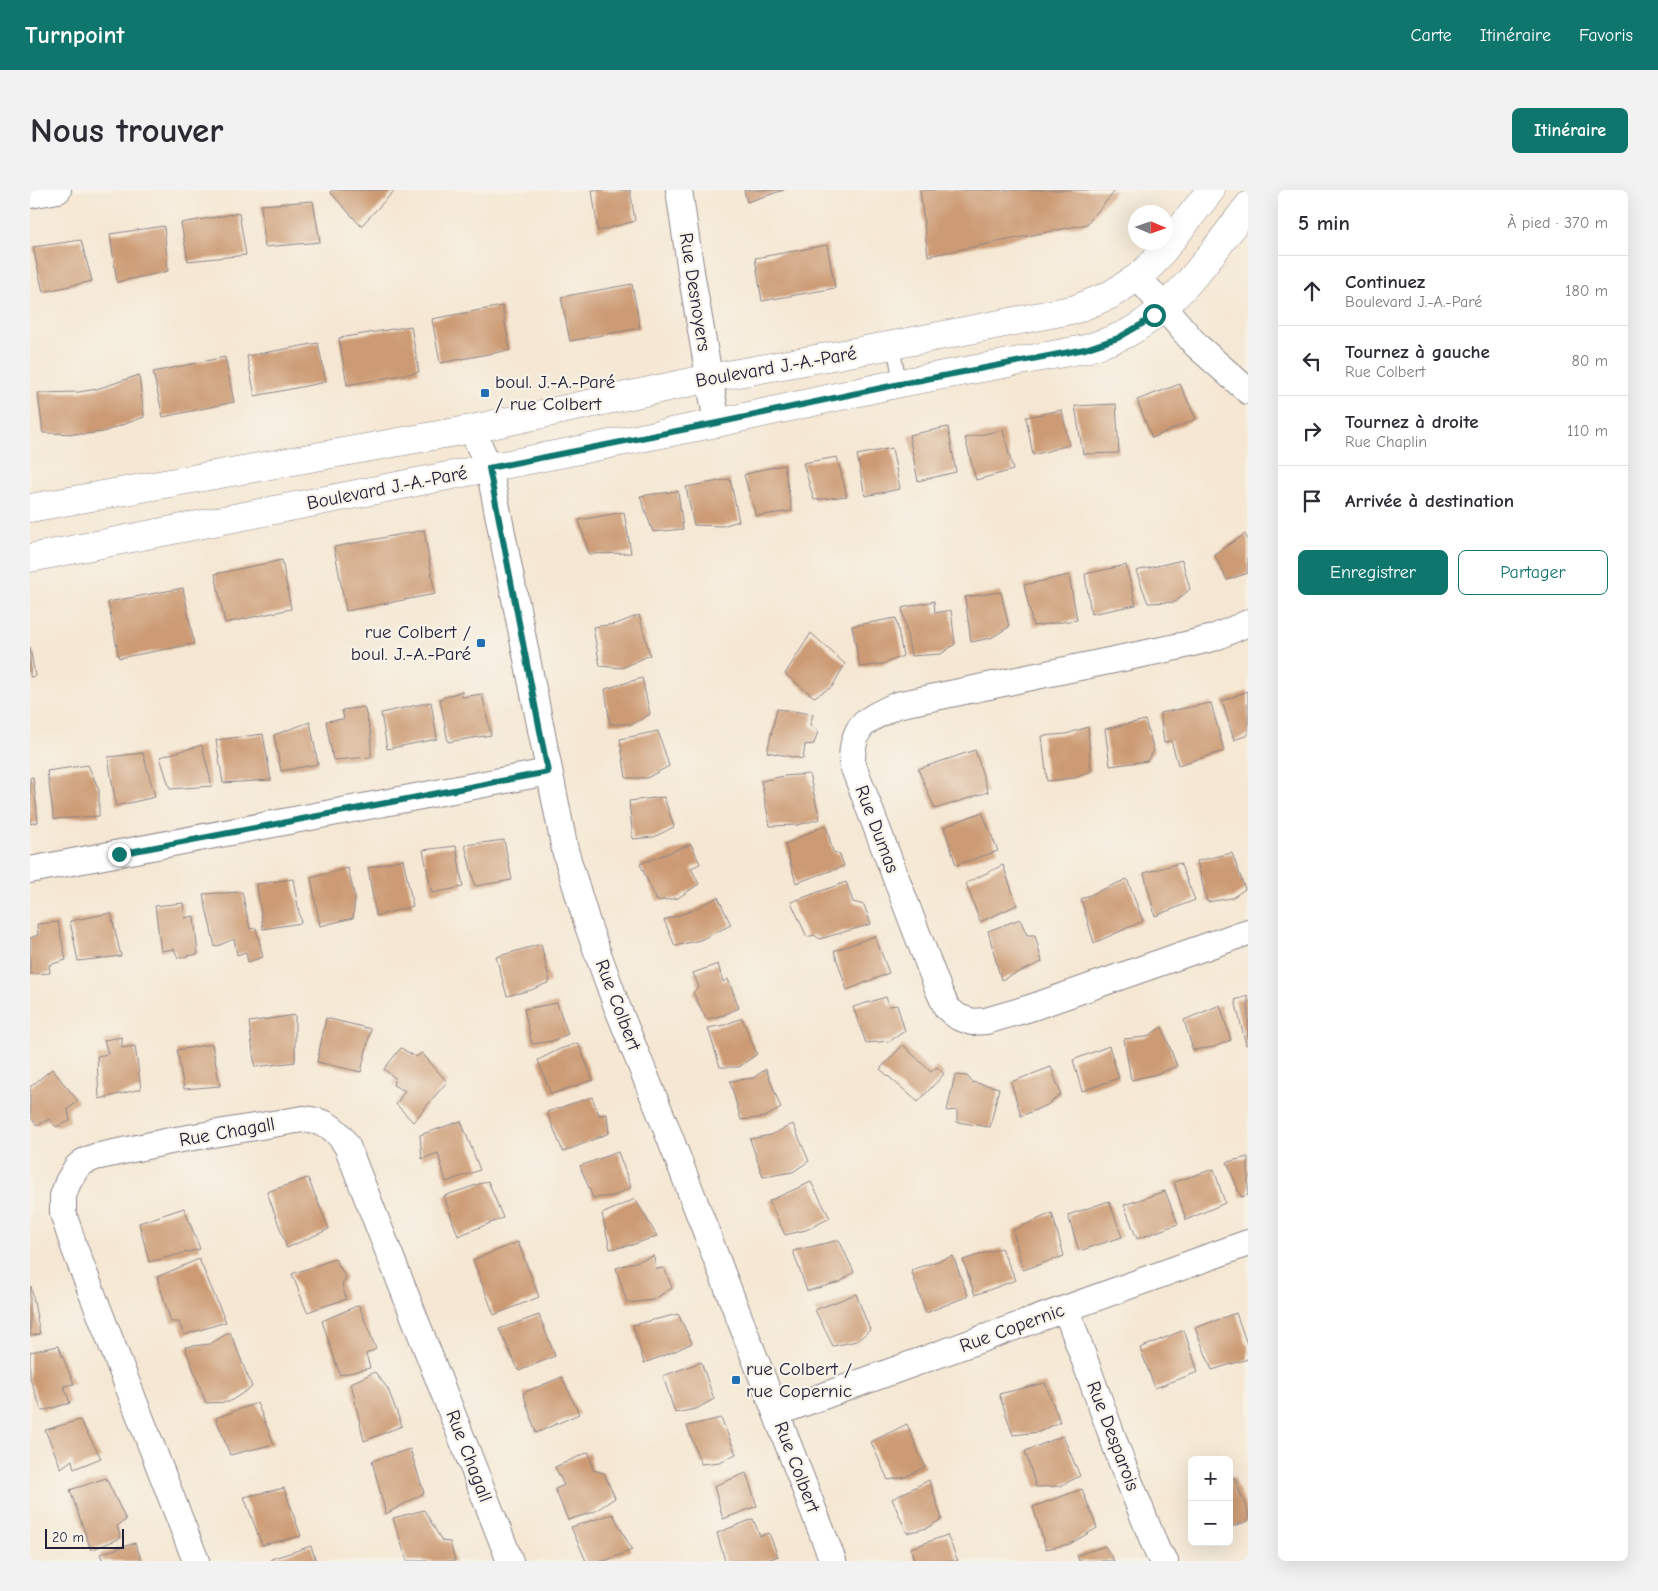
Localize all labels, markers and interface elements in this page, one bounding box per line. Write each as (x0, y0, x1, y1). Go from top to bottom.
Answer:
text: Turnpoint (25, 21, 124, 49)
text: Carte (1411, 25, 1452, 46)
text: Itinéraire (1480, 25, 1551, 46)
text: Favoris (1579, 25, 1633, 46)
button: Itinéraire (1512, 108, 1628, 153)
text: Nous trouver (30, 110, 223, 151)
north arrow (1128, 205, 1173, 250)
text: 5 min (1298, 211, 1350, 235)
text: À pied · 370 m (1507, 214, 1608, 232)
street label: Rue Desnoyers (675, 231, 715, 353)
text: Continuez (1345, 271, 1425, 293)
icon: ahead (1298, 277, 1326, 305)
text: 180 m (1565, 282, 1608, 300)
text: Boulevard J.-A.-Paré (1345, 293, 1482, 311)
route start (1143, 304, 1166, 327)
text: Tournez à gauche (1345, 341, 1490, 363)
street label: Boulevard J.-A.-Paré (694, 342, 858, 392)
icon: left (1298, 347, 1326, 375)
text: 80 m (1571, 352, 1608, 370)
text: Rue Colbert (1345, 363, 1425, 381)
place label: boul. J.-A.-Paré / rue Colbert (495, 371, 615, 415)
marker: boul. J.-A.-Paré / rue Colbert (479, 387, 491, 399)
text: Tournez à droite (1345, 411, 1479, 433)
icon: right (1298, 417, 1326, 445)
text: 110 m (1567, 422, 1608, 440)
text: Rue Chaplin (1345, 433, 1427, 451)
street label: Boulevard J.-A.-Paré (305, 462, 469, 514)
icon: arrive (1298, 487, 1326, 515)
text: Arrivée à destination (1345, 490, 1514, 512)
button: Enregistrer (1298, 550, 1448, 595)
button: Partager (1458, 550, 1608, 595)
place label: rue Colbert / boul. J.-A.-Paré (351, 621, 471, 665)
marker: rue Colbert / boul. J.-A.-Paré (475, 637, 487, 649)
street label: Rue Dumas (850, 782, 904, 876)
route end (108, 843, 131, 866)
street label: Rue Colbert (591, 957, 646, 1054)
street label: Rue Chagall (177, 1113, 277, 1151)
street label: Rue Copernic (957, 1299, 1067, 1357)
place label: rue Colbert / rue Copernic (746, 1358, 852, 1402)
marker: rue Colbert / rue Copernic (730, 1374, 742, 1386)
street label: Rue Desparois (1082, 1378, 1144, 1494)
street label: Rue Chagall (441, 1407, 497, 1505)
street label: Rue Colbert (770, 1419, 825, 1516)
map controls (1188, 1456, 1233, 1546)
button: + (1188, 1456, 1233, 1501)
button: − (1188, 1501, 1233, 1546)
scale bar (45, 1526, 124, 1549)
text: 20 m (52, 1529, 84, 1546)

